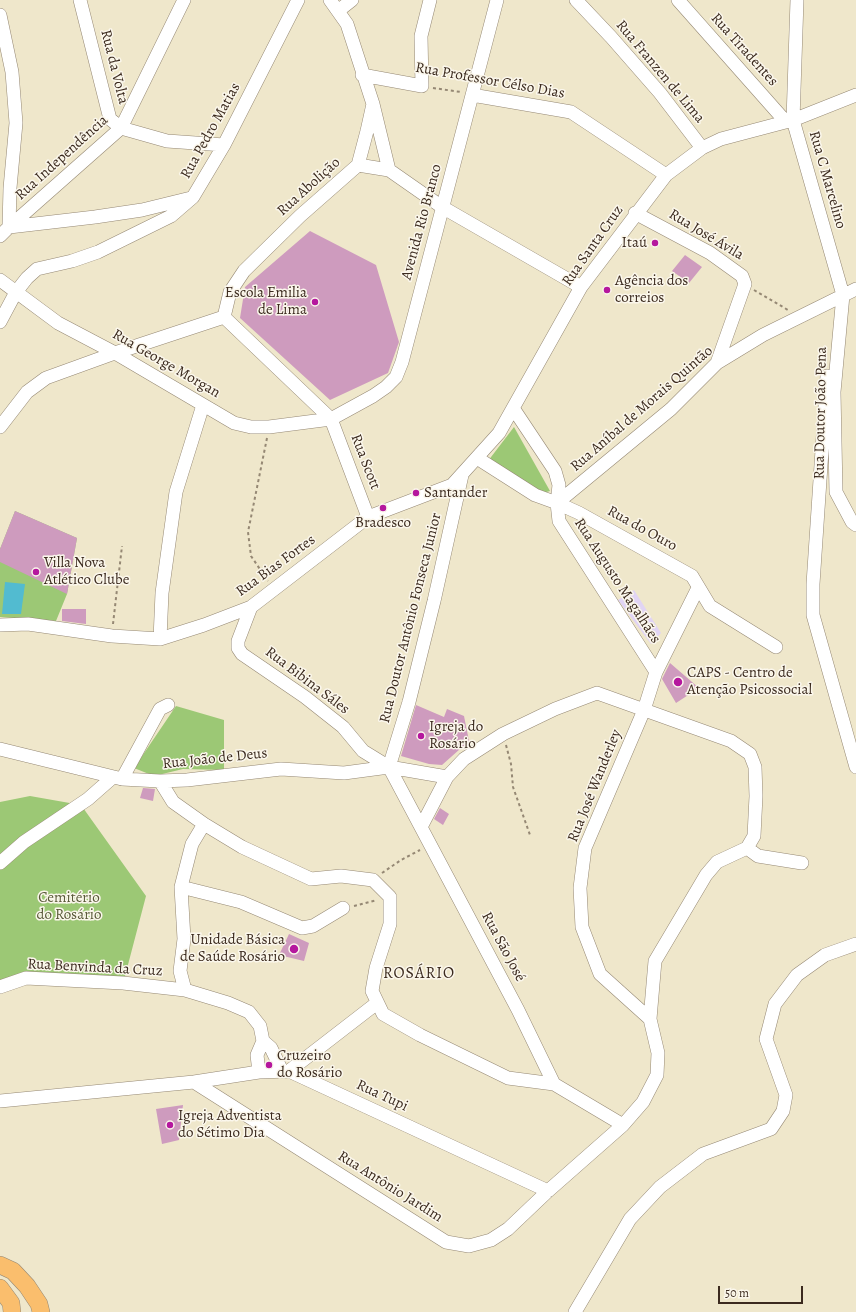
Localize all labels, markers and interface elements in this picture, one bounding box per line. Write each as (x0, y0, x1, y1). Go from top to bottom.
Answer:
street label: Rua Tiradentes (707, 10, 781, 90)
street label: Rua Franzen de Lima (612, 17, 708, 127)
street label: Rua da Volta (96, 28, 132, 106)
street label: Rua Professor Célso Dias (414, 59, 566, 103)
street label: Rua Pedro Matias (177, 80, 245, 182)
street label: Rua Independência (12, 112, 112, 204)
street label: Rua C Marcelino (804, 129, 850, 231)
street label: Rua Abolição (274, 154, 344, 220)
street label: Avenida Rio Branco (398, 162, 446, 282)
street label: Rua Santa Cruz (559, 202, 627, 290)
street label: Rua José Ávila (665, 206, 747, 264)
place label: Itaú (622, 234, 647, 252)
marker: Itaú (650, 238, 660, 248)
place label: Agência dos correios (615, 272, 688, 307)
place label: Escola Emilia de Lima (225, 284, 307, 319)
marker: Agência dos correios (602, 285, 612, 295)
marker: Escola Emilia de Lima (310, 297, 320, 307)
street label: Rua George Morgan (109, 326, 223, 402)
street label: Rua Aníbal de Morais Quintão (567, 342, 717, 476)
street label: Rua Doutor João Pena (811, 346, 831, 480)
street label: Rua Scott (346, 432, 384, 492)
place label: Santander (424, 484, 488, 502)
marker: Santander (411, 488, 421, 498)
marker: Bradesco (378, 503, 388, 513)
street label: Rua do Ouro (604, 503, 680, 555)
street label: Rua Doutor Antônio Fonseca Junior (376, 511, 446, 725)
place label: Bradesco (355, 514, 411, 532)
street label: Rua Augusto Magalhães (570, 515, 664, 647)
street label: Rua Bias Fortes (233, 531, 319, 601)
place label: Villa Nova Atlético Clube (44, 554, 129, 589)
marker: Villa Nova Atlético Clube (31, 567, 41, 577)
street label: Rua Bibina Sáles (261, 643, 353, 719)
place label: CAPS - Centro de Atenção Psicossocial (687, 664, 812, 699)
marker: CAPS - Centro de Atenção Psicossocial (672, 676, 684, 688)
place label: Igreja do Rosário (429, 718, 483, 753)
street label: Rua José Wanderley (564, 727, 626, 845)
marker: Igreja do Rosário (416, 731, 426, 741)
street label: Rua João de Deus (162, 745, 268, 773)
park label: Cemitério do Rosário (36, 889, 102, 924)
street label: Rua São José (477, 909, 529, 985)
place label: Unidade Básica de Saúde Rosário (180, 931, 285, 966)
marker: Unidade Básica de Saúde Rosário (288, 943, 300, 955)
street label: Rua Benvinda da Cruz (27, 955, 163, 981)
district label: ROSÁRIO (383, 964, 455, 984)
place label: Cruzeiro do Rosário (277, 1047, 342, 1082)
marker: Cruzeiro do Rosário (264, 1060, 274, 1070)
street label: Rua Tupi (353, 1076, 411, 1116)
place label: Igreja Adventista do Sétimo Dia (178, 1107, 282, 1142)
marker: Igreja Adventista do Sétimo Dia (165, 1120, 175, 1130)
street label: Rua Antônio Jardim (334, 1147, 446, 1227)
scale bar (720, 1278, 805, 1304)
text: 50 m (725, 1285, 749, 1301)

